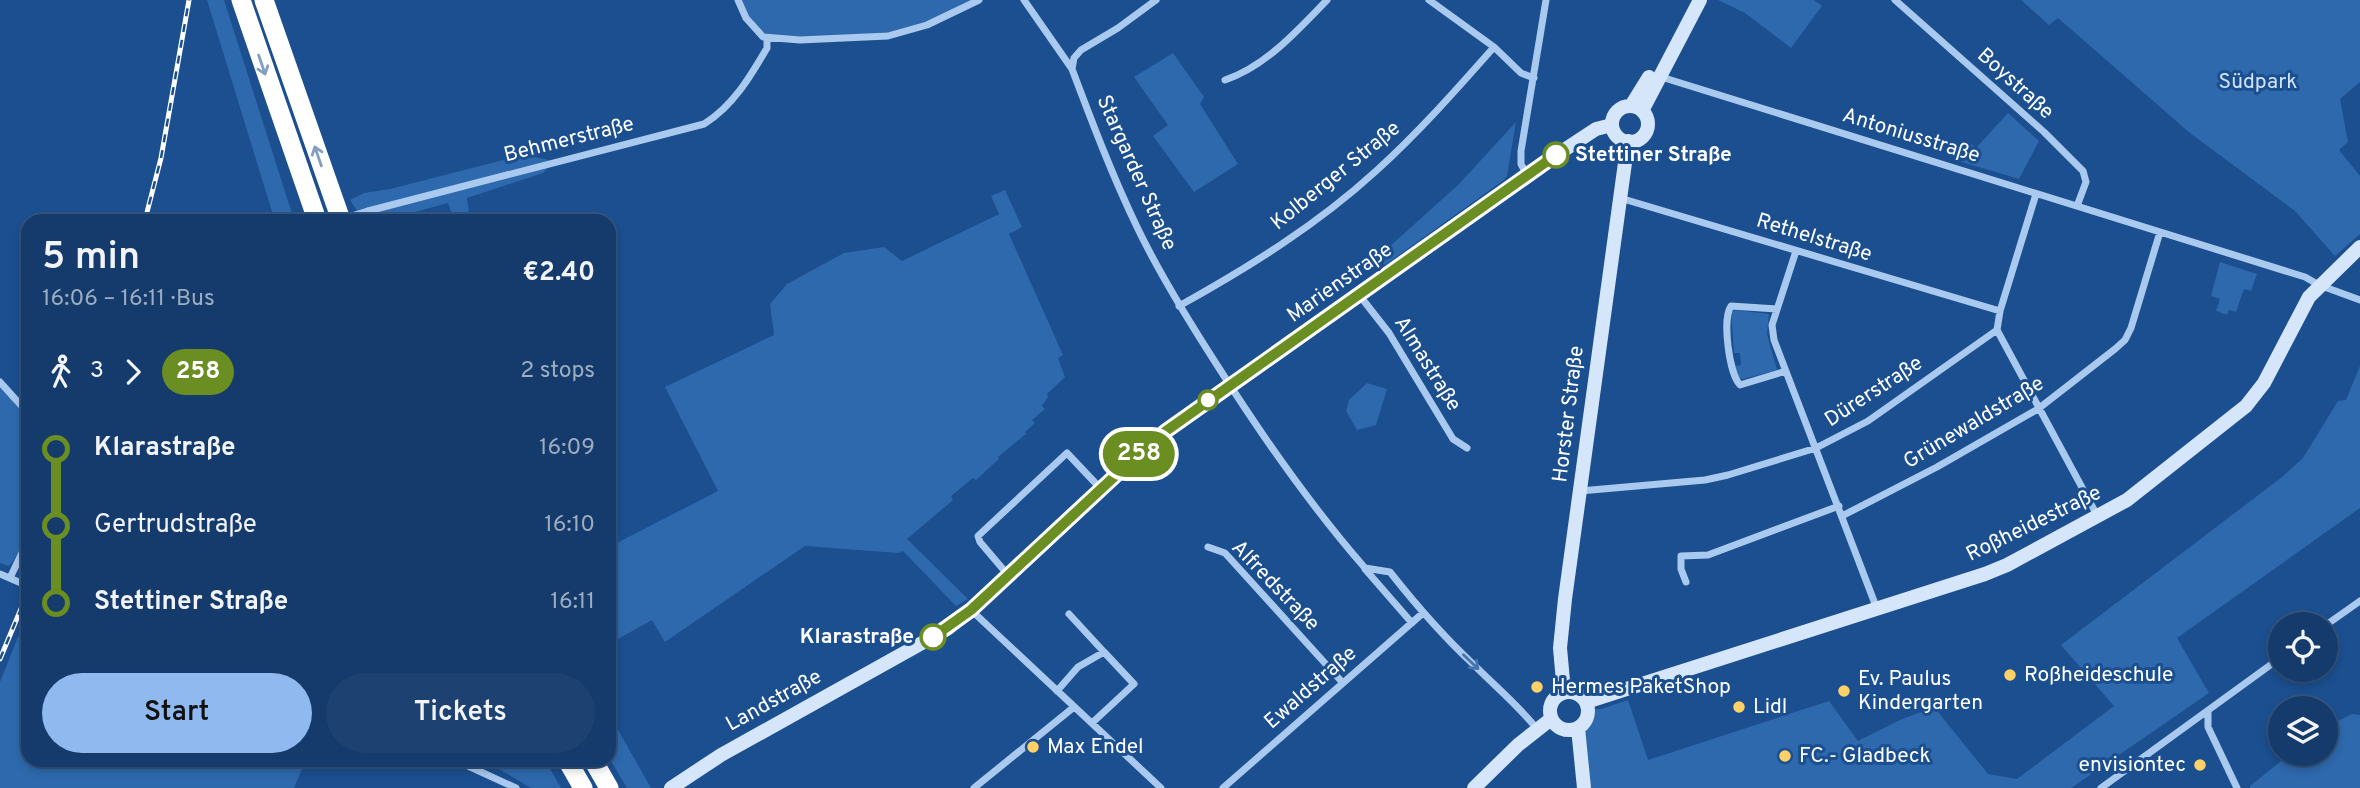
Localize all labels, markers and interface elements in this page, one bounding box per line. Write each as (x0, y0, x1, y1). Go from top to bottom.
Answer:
street label: Boystraße (1971, 42, 2059, 126)
one-way arrow (257, 53, 270, 75)
park label: Südpark (2219, 69, 2297, 96)
street label: Stargarder Straße (1090, 91, 1182, 255)
street label: Antoniusstraße (1839, 102, 1983, 170)
street label: Behmerstraße (501, 111, 637, 169)
street label: Kolberger Straße (1266, 115, 1406, 237)
marker: Stettiner Straße (1543, 142, 1569, 168)
place label: Stettiner Straße (1575, 142, 1732, 169)
one-way arrow (311, 146, 323, 168)
street label: Rethelstraße (1753, 208, 1875, 268)
text: 5 min (42, 234, 140, 283)
street label: Marienstraße (1282, 237, 1398, 329)
text: €2.40 (522, 257, 595, 290)
text: 16:06 – 16:11 · Bus (42, 285, 215, 314)
street label: Almastraße (1387, 311, 1467, 417)
street label: Horster Straße (1547, 344, 1591, 484)
street label: Dürerstraße (1820, 350, 1928, 434)
icon: walk (42, 353, 80, 391)
icon: forward (114, 353, 152, 391)
text: 3 (90, 357, 104, 386)
text: 258 (176, 357, 220, 387)
text: 2 stops (520, 357, 595, 386)
street label: Grünewaldstraße (1899, 370, 2049, 476)
unlabelled marker (1198, 390, 1218, 410)
line badge: 258 (1099, 431, 1179, 477)
text: Klarastraße (94, 432, 236, 465)
text: 16:09 (539, 434, 595, 463)
text: 258 (1117, 439, 1161, 469)
street label: Roßheidestraße (1962, 480, 2106, 568)
text: Gertrudstraße (94, 509, 257, 542)
text: 16:10 (544, 511, 595, 540)
street label: Alfredstraße (1225, 535, 1325, 637)
text: Stettiner Straße (94, 586, 288, 619)
text: 16:11 (550, 588, 595, 617)
map controls (2268, 612, 2338, 766)
button: locate (2268, 612, 2338, 682)
place label: Klarastraße (800, 624, 914, 651)
marker: Klarastraße (920, 624, 946, 650)
street label: Ewaldstraße (1259, 640, 1363, 736)
one-way arrow (1462, 653, 1479, 670)
place label: Roßheideschule (2024, 662, 2173, 689)
street label: Landstraße (721, 664, 827, 738)
place label: Ev. Paulus Kindergarten (1858, 666, 1983, 717)
marker: Roßheideschule (2002, 667, 2018, 683)
button: Start (42, 673, 312, 753)
button: Tickets (326, 673, 595, 753)
place label: Hermes PaketShop (1551, 674, 1731, 701)
marker: Hermes PaketShop (1529, 679, 1545, 695)
marker: Ev. Paulus Kindergarten (1836, 683, 1852, 699)
place label: Lidl (1753, 694, 1787, 721)
button: layers (2268, 696, 2338, 766)
marker: Lidl (1731, 699, 1747, 715)
place label: Max Endel (1047, 734, 1144, 761)
marker: Max Endel (1025, 739, 1041, 755)
place label: FC.- Gladbeck (1799, 743, 1931, 770)
marker: FC.- Gladbeck (1777, 748, 1793, 764)
place label: envisiontec (2078, 752, 2186, 779)
marker: envisiontec (2192, 757, 2208, 773)

